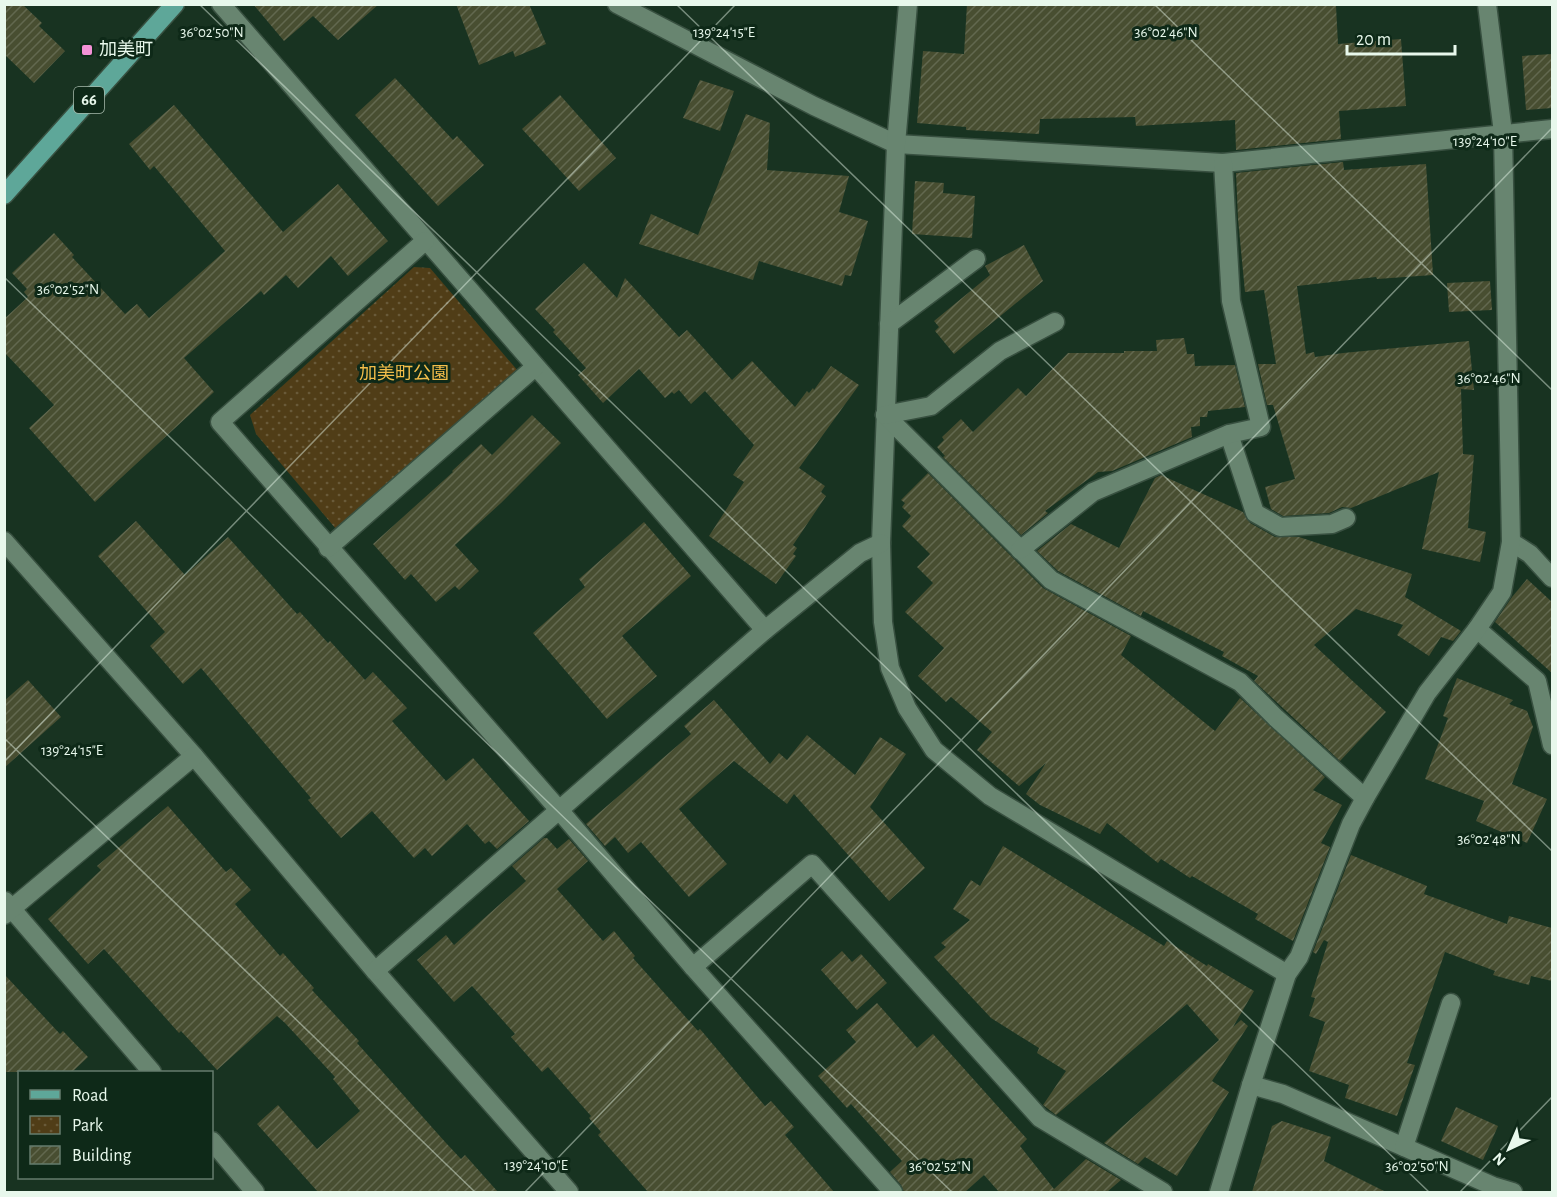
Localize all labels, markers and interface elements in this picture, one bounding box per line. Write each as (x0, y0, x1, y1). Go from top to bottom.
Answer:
scale bar (1347, 18, 1455, 56)
text: 36°02'50"N (180, 25, 244, 40)
text: 139°24'15"E (693, 25, 755, 40)
text: 36°02'46"N (1134, 25, 1198, 40)
text: 20 m (1356, 31, 1391, 49)
place label: 加美町 (99, 39, 153, 59)
marker: 加美町 (80, 43, 94, 57)
road number: 66 (74, 87, 104, 113)
text: 139°24'10"E (1453, 134, 1517, 149)
text: 36°02'52"N (37, 282, 99, 297)
park label: 加美町公園 (359, 363, 449, 383)
text: 36°02'46"N (1457, 371, 1521, 386)
text: 139°24'15"E (41, 743, 103, 758)
text: 36°02'48"N (1457, 832, 1521, 847)
legend (18, 1071, 213, 1179)
text: Road (72, 1087, 108, 1105)
text: Park (72, 1117, 104, 1135)
north arrow (1479, 1119, 1539, 1179)
text: Building (72, 1147, 132, 1165)
text: N (1490, 1149, 1509, 1169)
text: 139°24'10"E (504, 1158, 568, 1173)
text: 36°02'52"N (909, 1159, 971, 1174)
text: 36°02'50"N (1385, 1159, 1449, 1174)

